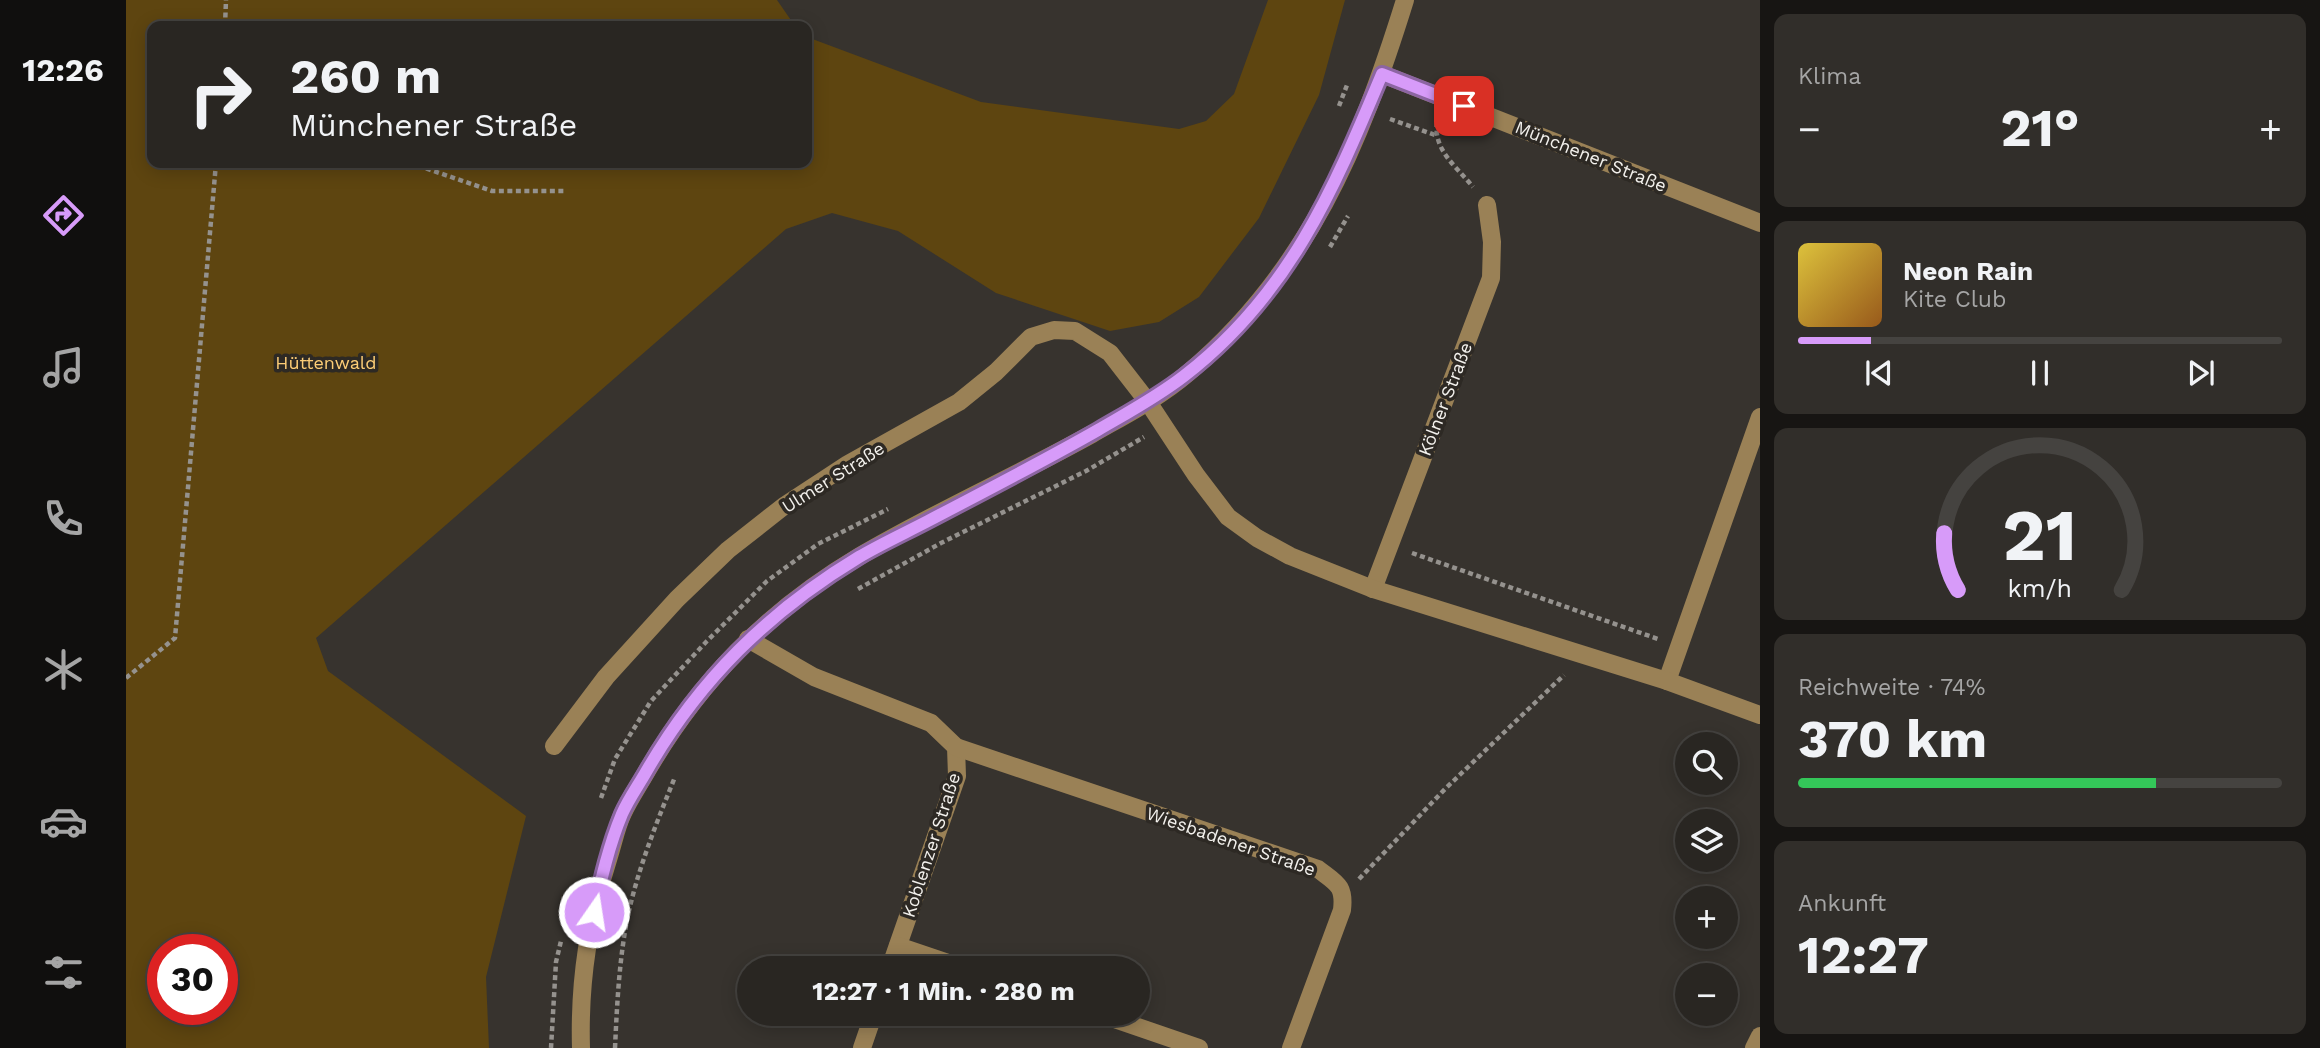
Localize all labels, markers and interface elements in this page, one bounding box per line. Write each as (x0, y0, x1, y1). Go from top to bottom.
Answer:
text: 260 m (290, 47, 441, 105)
icon: right (175, 49, 266, 140)
text: 12:26 (22, 51, 104, 89)
text: Klima (1798, 63, 1861, 90)
pin (1434, 76, 1494, 136)
icon: arrive (1445, 87, 1483, 125)
text: 21° (2000, 98, 2080, 159)
text: Münchener Straße (290, 106, 577, 144)
text: − (1798, 107, 1821, 151)
text: + (2259, 107, 2282, 151)
street label: Münchener Straße (1512, 116, 1670, 196)
icon: directions (39, 191, 88, 240)
text: Neon Rain (1903, 256, 2033, 286)
text: Kite Club (1903, 286, 2006, 313)
street label: Kölner Straße (1414, 339, 1476, 459)
icon: music (39, 343, 88, 392)
park label: Hüttenwald (275, 352, 377, 373)
icon: previous (1860, 354, 1898, 392)
icon: pause (2021, 354, 2059, 392)
icon: next (2182, 354, 2220, 392)
street label: Ulmer Straße (778, 437, 888, 517)
text: 21 (2003, 492, 2077, 578)
icon: phone (39, 494, 88, 543)
text: km/h (2008, 574, 2072, 603)
icon: climate (39, 645, 88, 694)
text: Reichweite · 74% (1798, 674, 1985, 701)
text: 370 km (1798, 709, 1987, 770)
map controls (1675, 732, 1738, 1026)
button: search (1675, 732, 1738, 795)
street label: Koblenzer Straße (898, 770, 964, 920)
icon: car (39, 797, 88, 846)
street label: Wiesbadener Straße (1144, 802, 1318, 880)
button: layers (1675, 809, 1738, 872)
position arrow (557, 875, 631, 949)
button: + (1675, 886, 1738, 949)
text: Ankunft (1798, 890, 1886, 917)
text: 12:27 (1798, 925, 1929, 986)
speed limit sign: 30 (147, 934, 238, 1025)
icon: filters (39, 948, 88, 997)
button: − (1675, 963, 1738, 1026)
text: 12:27 · 1 Min. · 280 m (812, 976, 1075, 1006)

